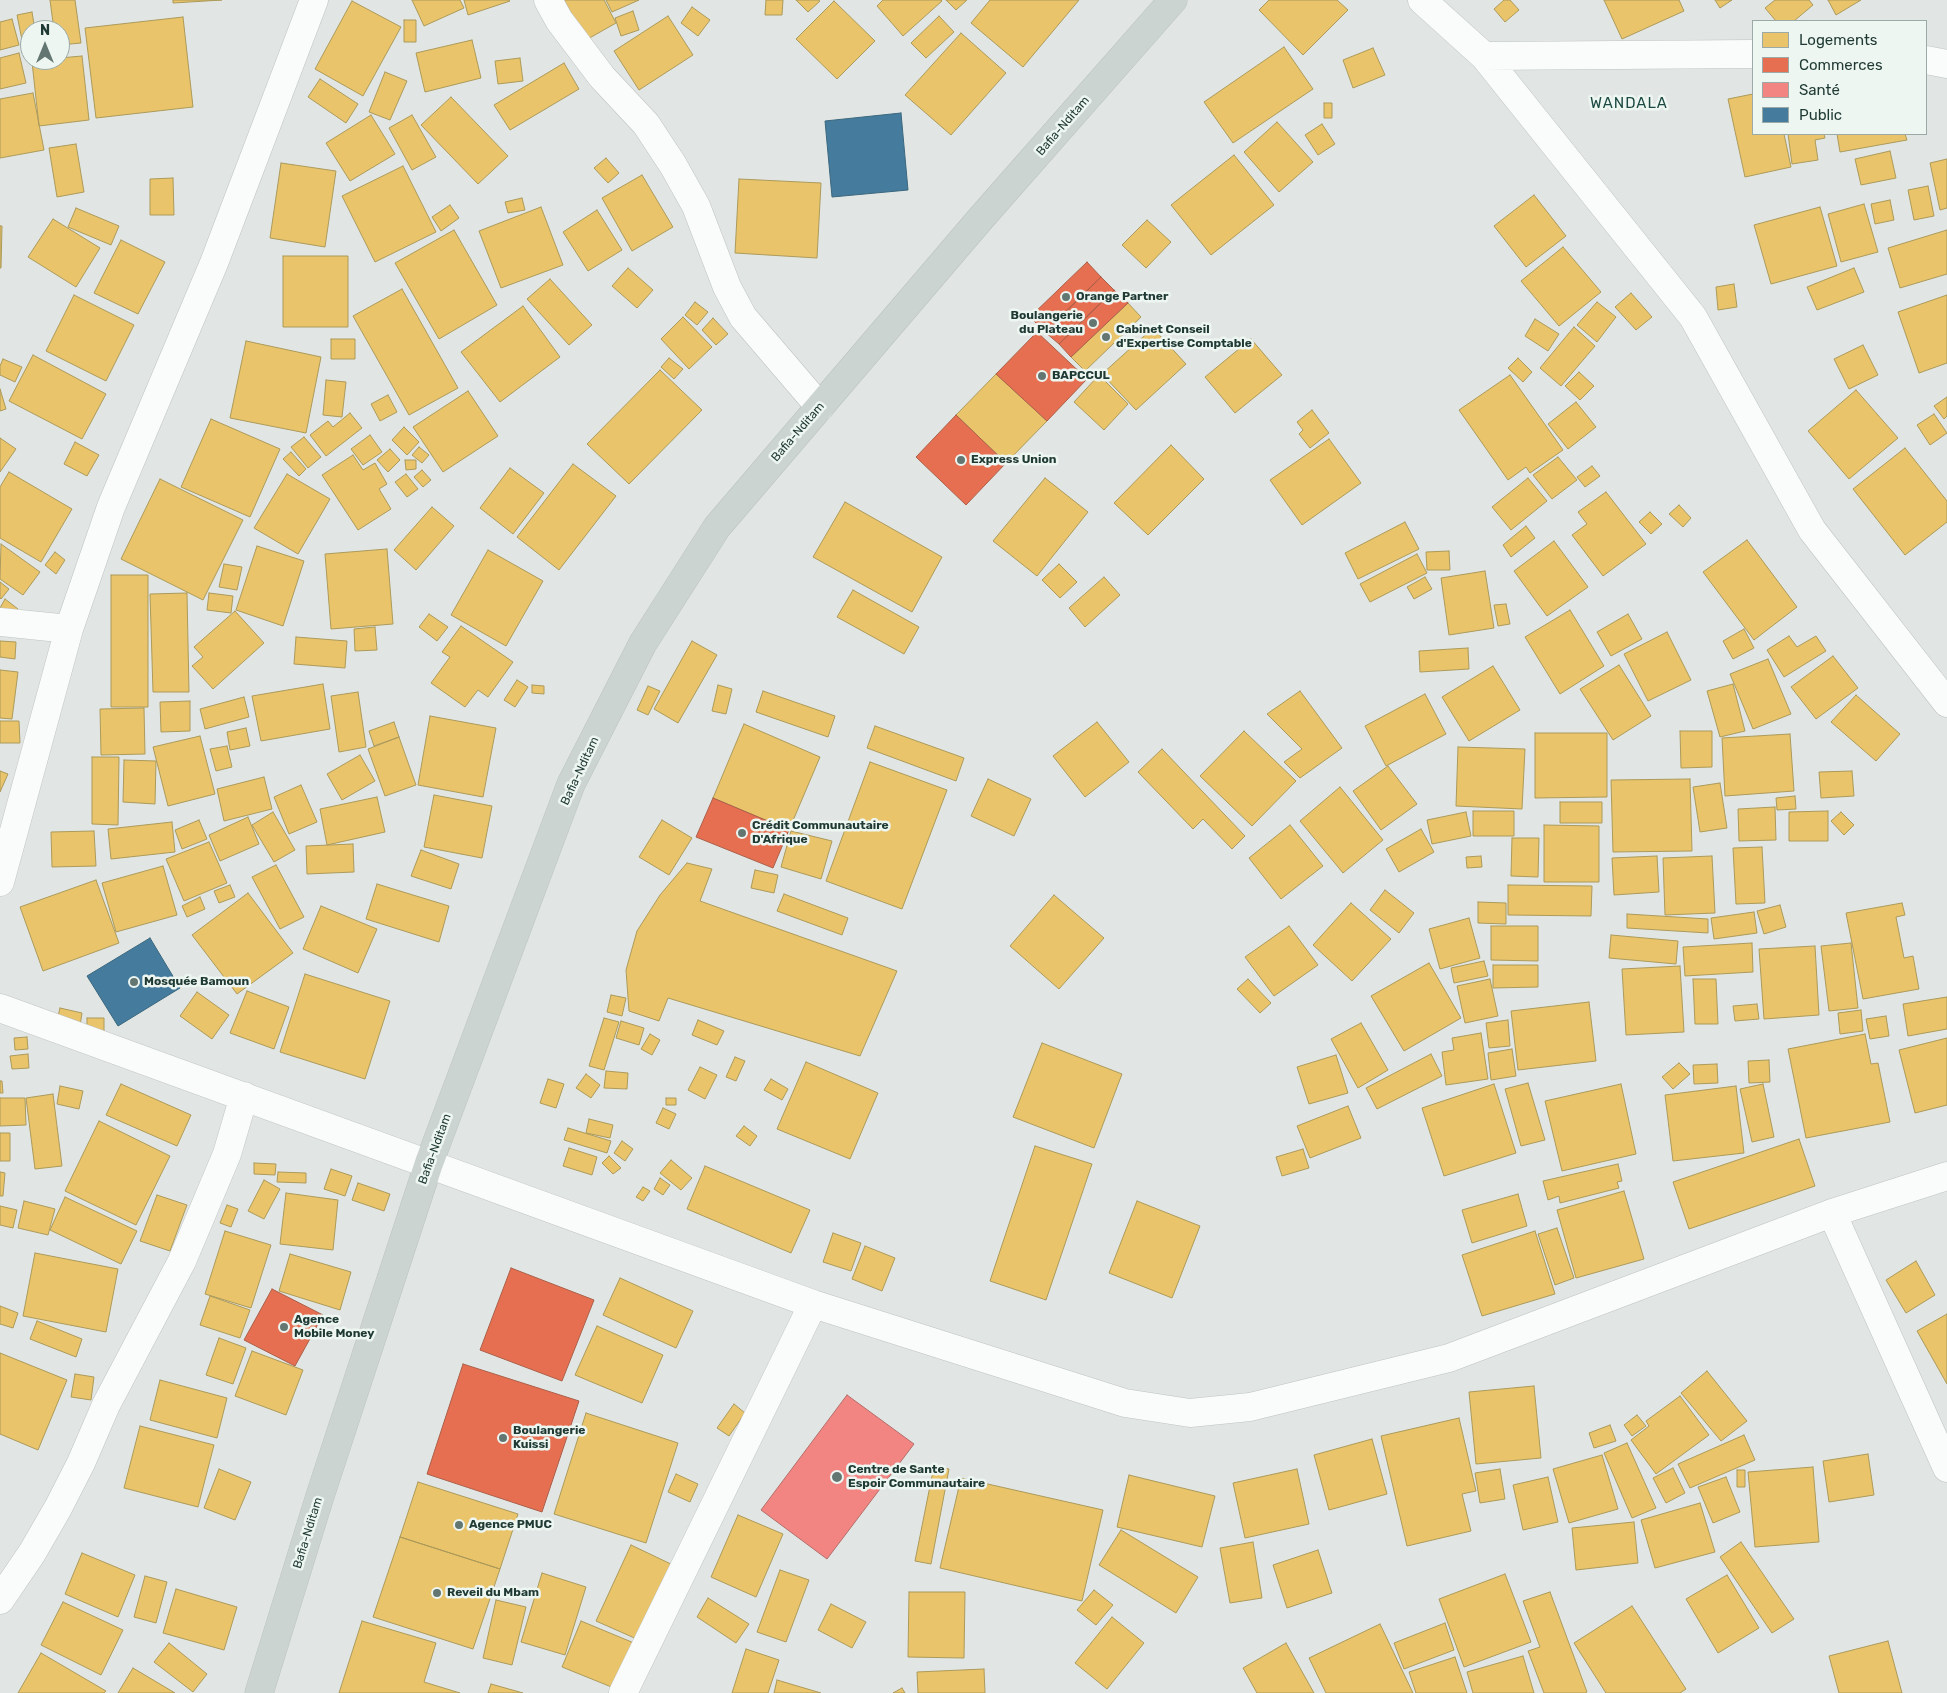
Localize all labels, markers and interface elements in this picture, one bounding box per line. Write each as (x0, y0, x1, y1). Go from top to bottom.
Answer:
north arrow (20, 20, 70, 70)
legend (1752, 20, 1927, 135)
text: N (40, 22, 50, 39)
text: Logements (1799, 31, 1877, 49)
text: Commerces (1799, 56, 1883, 74)
text: Santé (1799, 81, 1840, 99)
street label: Bafia-Nditam (1033, 93, 1093, 159)
district label: WANDALA (1589, 95, 1669, 113)
text: Public (1799, 106, 1842, 124)
place label: Orange Partner (1076, 290, 1168, 304)
marker: Orange Partner (1060, 291, 1072, 303)
place label: Boulangerie du Plateau (1011, 309, 1083, 337)
marker: Boulangerie du Plateau (1087, 317, 1099, 329)
place label: Cabinet Conseil d'Expertise Comptable (1116, 323, 1252, 351)
marker: Cabinet Conseil d'Expertise Comptable (1100, 331, 1112, 343)
place label: BAPCCUL (1052, 369, 1110, 383)
marker: BAPCCUL (1036, 370, 1048, 382)
street label: Bafia-Nditam (768, 399, 828, 465)
place label: Express Union (971, 453, 1057, 467)
marker: Express Union (955, 454, 967, 466)
street label: Bafia-Nditam (558, 734, 602, 808)
place label: Crédit Communautaire D'Afrique (752, 819, 889, 847)
marker: Crédit Communautaire D'Afrique (736, 827, 748, 839)
place label: Mosquée Bamoun (144, 975, 249, 989)
marker: Mosquée Bamoun (128, 976, 140, 988)
street label: Bafia-Nditam (416, 1112, 454, 1186)
place label: Agence Mobile Money (294, 1313, 374, 1341)
marker: Agence Mobile Money (278, 1321, 290, 1333)
place label: Boulangerie Kuissi (513, 1424, 585, 1452)
marker: Boulangerie Kuissi (497, 1432, 509, 1444)
place label: Centre de Sante Espoir Communautaire (848, 1463, 985, 1491)
marker: Centre de Sante Espoir Communautaire (830, 1470, 844, 1484)
street label: Bafia-Nditam (290, 1496, 326, 1570)
place label: Agence PMUC (469, 1518, 552, 1532)
marker: Agence PMUC (453, 1519, 465, 1531)
place label: Reveil du Mbam (447, 1586, 539, 1600)
marker: Reveil du Mbam (431, 1587, 443, 1599)

